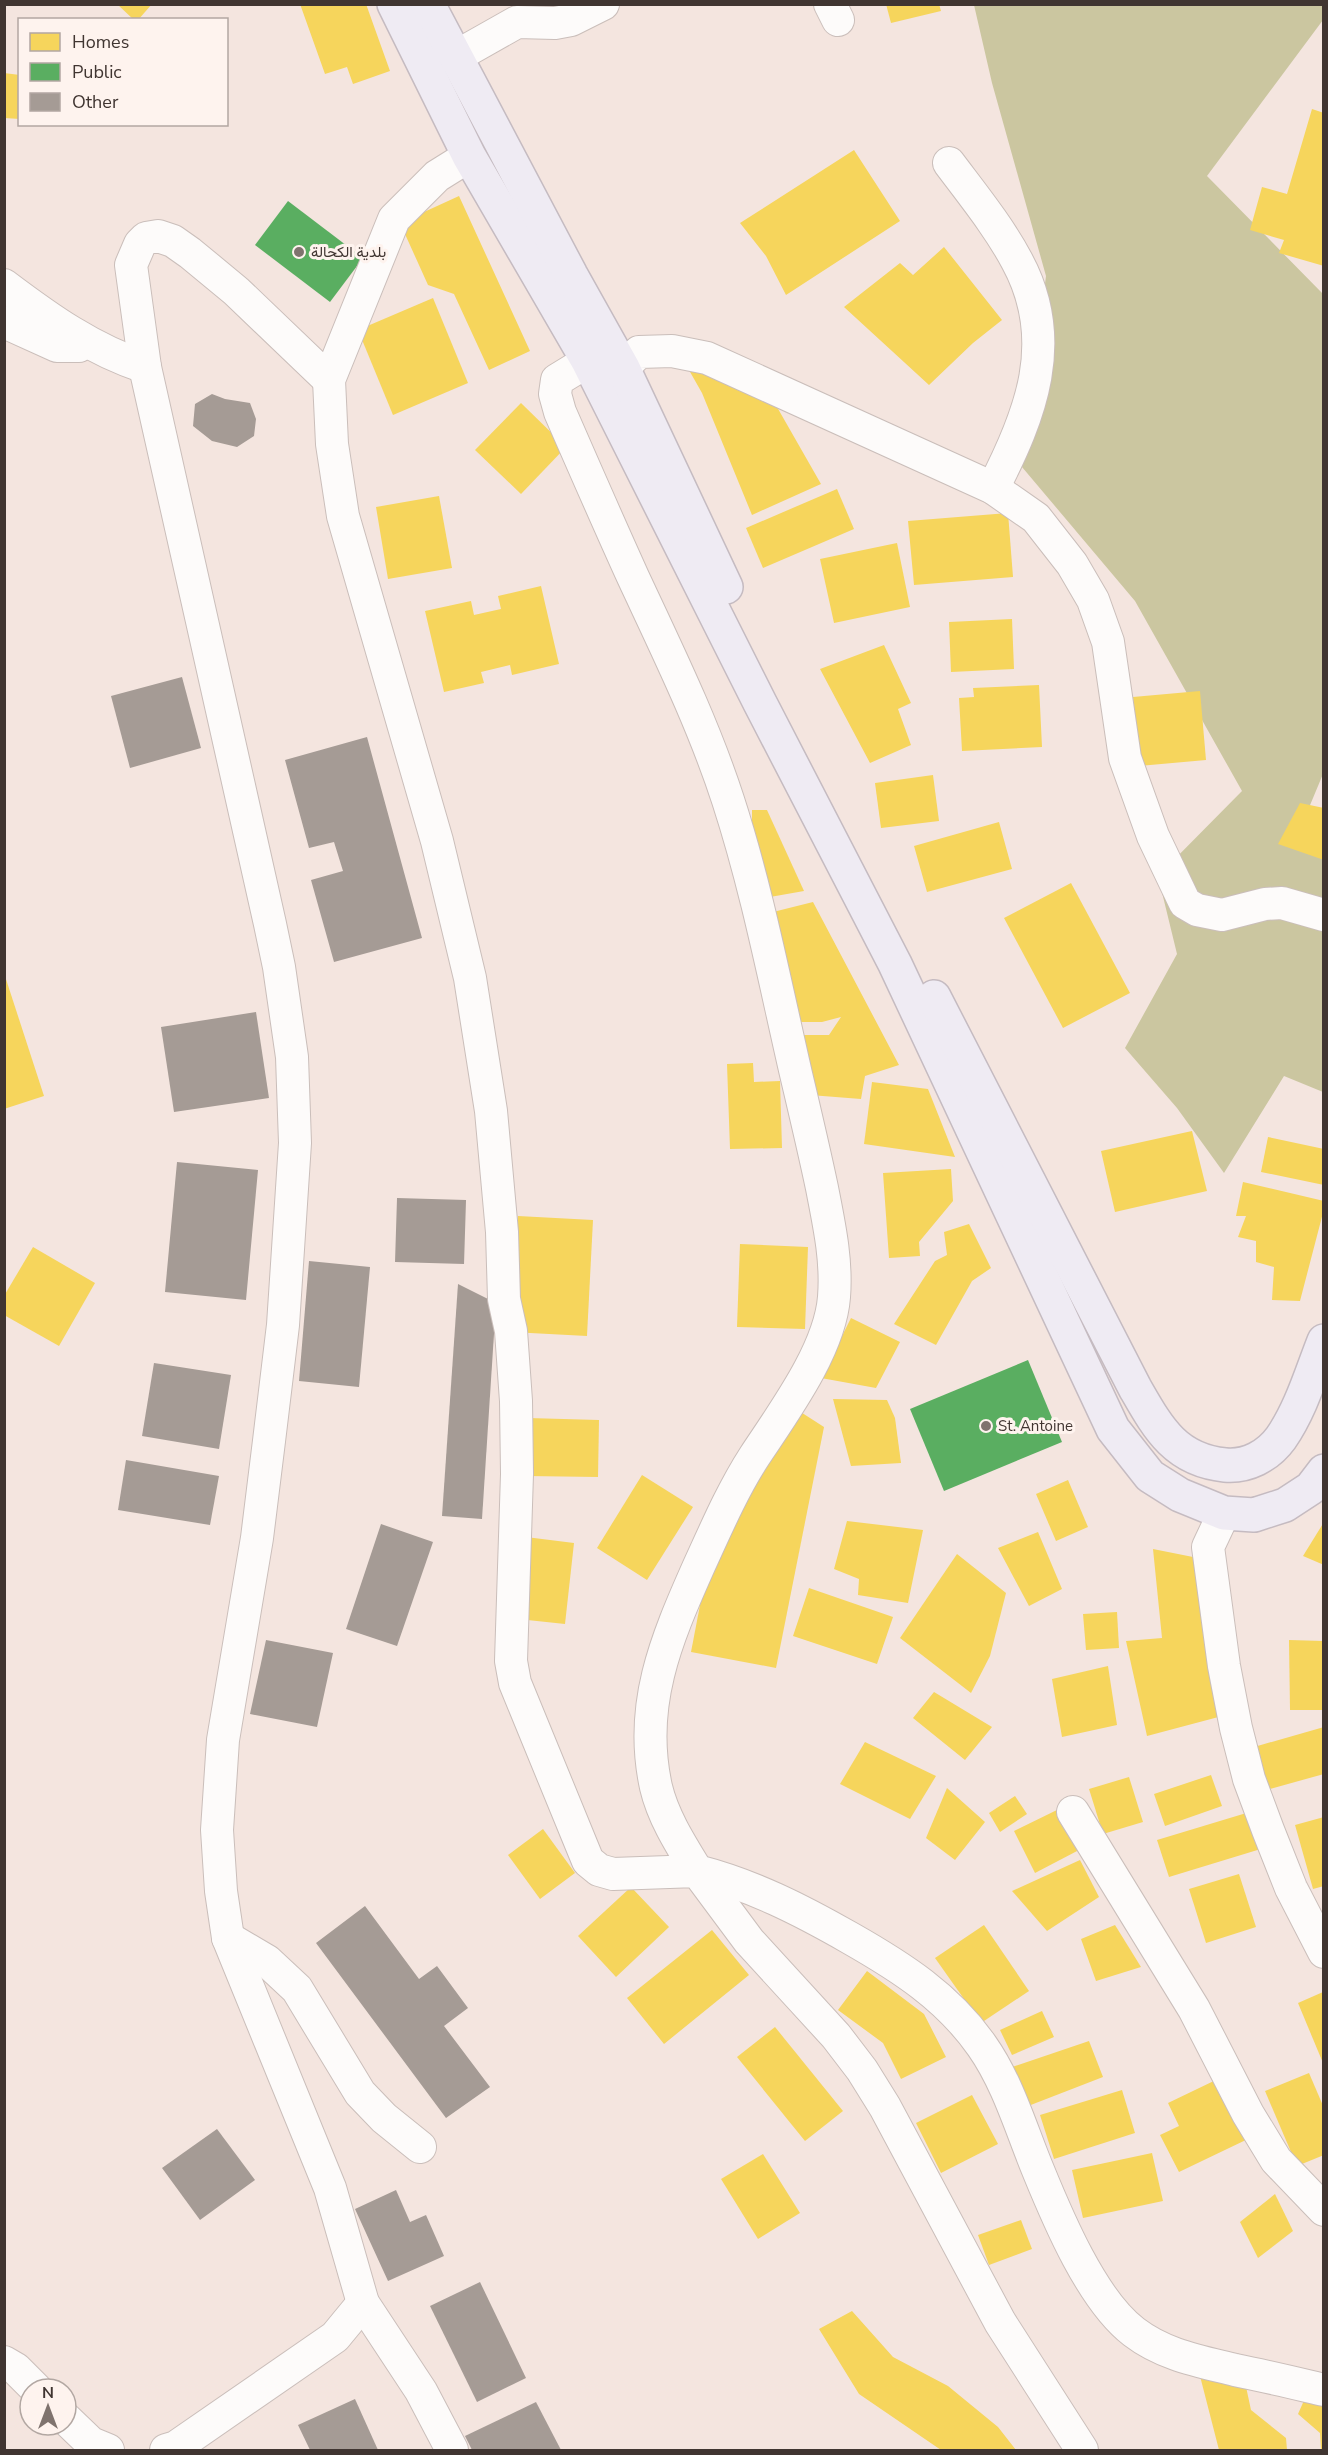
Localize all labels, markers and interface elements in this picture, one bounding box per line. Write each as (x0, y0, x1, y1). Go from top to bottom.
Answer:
legend (18, 18, 228, 126)
text: Homes (72, 30, 129, 54)
text: Public (72, 60, 122, 84)
text: Other (72, 90, 119, 114)
place label: بلدية الكحالة (311, 242, 386, 262)
marker: بلدية الكحالة (292, 245, 306, 259)
place label: St. Antoine (998, 1416, 1073, 1436)
marker: St. Antoine (979, 1419, 993, 1433)
north arrow (18, 2377, 78, 2437)
text: N (42, 2382, 54, 2404)

